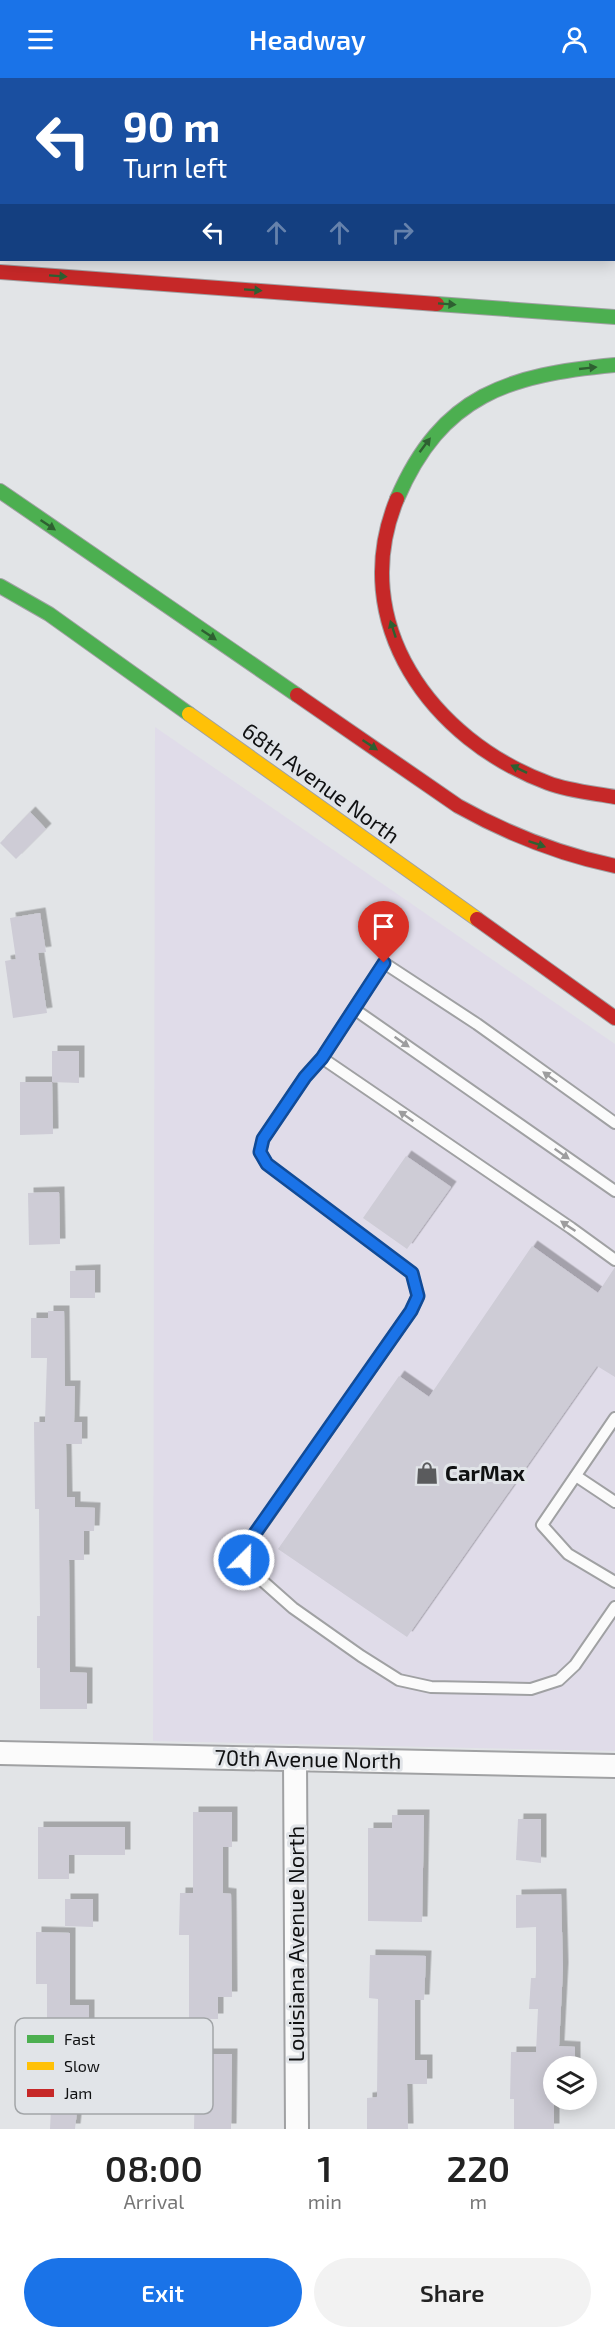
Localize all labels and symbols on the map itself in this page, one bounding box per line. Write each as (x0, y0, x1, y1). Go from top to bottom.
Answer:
one-way arrow (49, 271, 68, 281)
one-way arrow (243, 285, 262, 295)
one-way arrow (438, 299, 457, 309)
one-way arrow (578, 363, 597, 373)
one-way arrow (419, 437, 432, 453)
one-way arrow (40, 519, 56, 530)
one-way arrow (388, 620, 397, 638)
one-way arrow (201, 629, 217, 640)
street label: 68th Avenue North (238, 716, 405, 848)
one-way arrow (361, 739, 377, 751)
one-way arrow (511, 764, 528, 773)
one-way arrow (528, 840, 546, 850)
pin (358, 901, 409, 963)
one-way arrow (394, 1036, 410, 1047)
one-way arrow (543, 1071, 559, 1083)
one-way arrow (399, 1110, 415, 1122)
one-way arrow (553, 1148, 569, 1160)
one-way arrow (560, 1220, 576, 1232)
place label: CarMax (445, 1459, 526, 1485)
shop icon: CarMax (414, 1460, 440, 1486)
position arrow (212, 1528, 276, 1592)
street label: 70th Avenue North (214, 1743, 402, 1773)
street label: Louisiana Avenue North (282, 1826, 308, 2062)
legend (15, 2018, 213, 2114)
text: Fast (64, 2029, 95, 2048)
text: Slow (64, 2056, 100, 2075)
text: Jam (64, 2083, 92, 2102)

